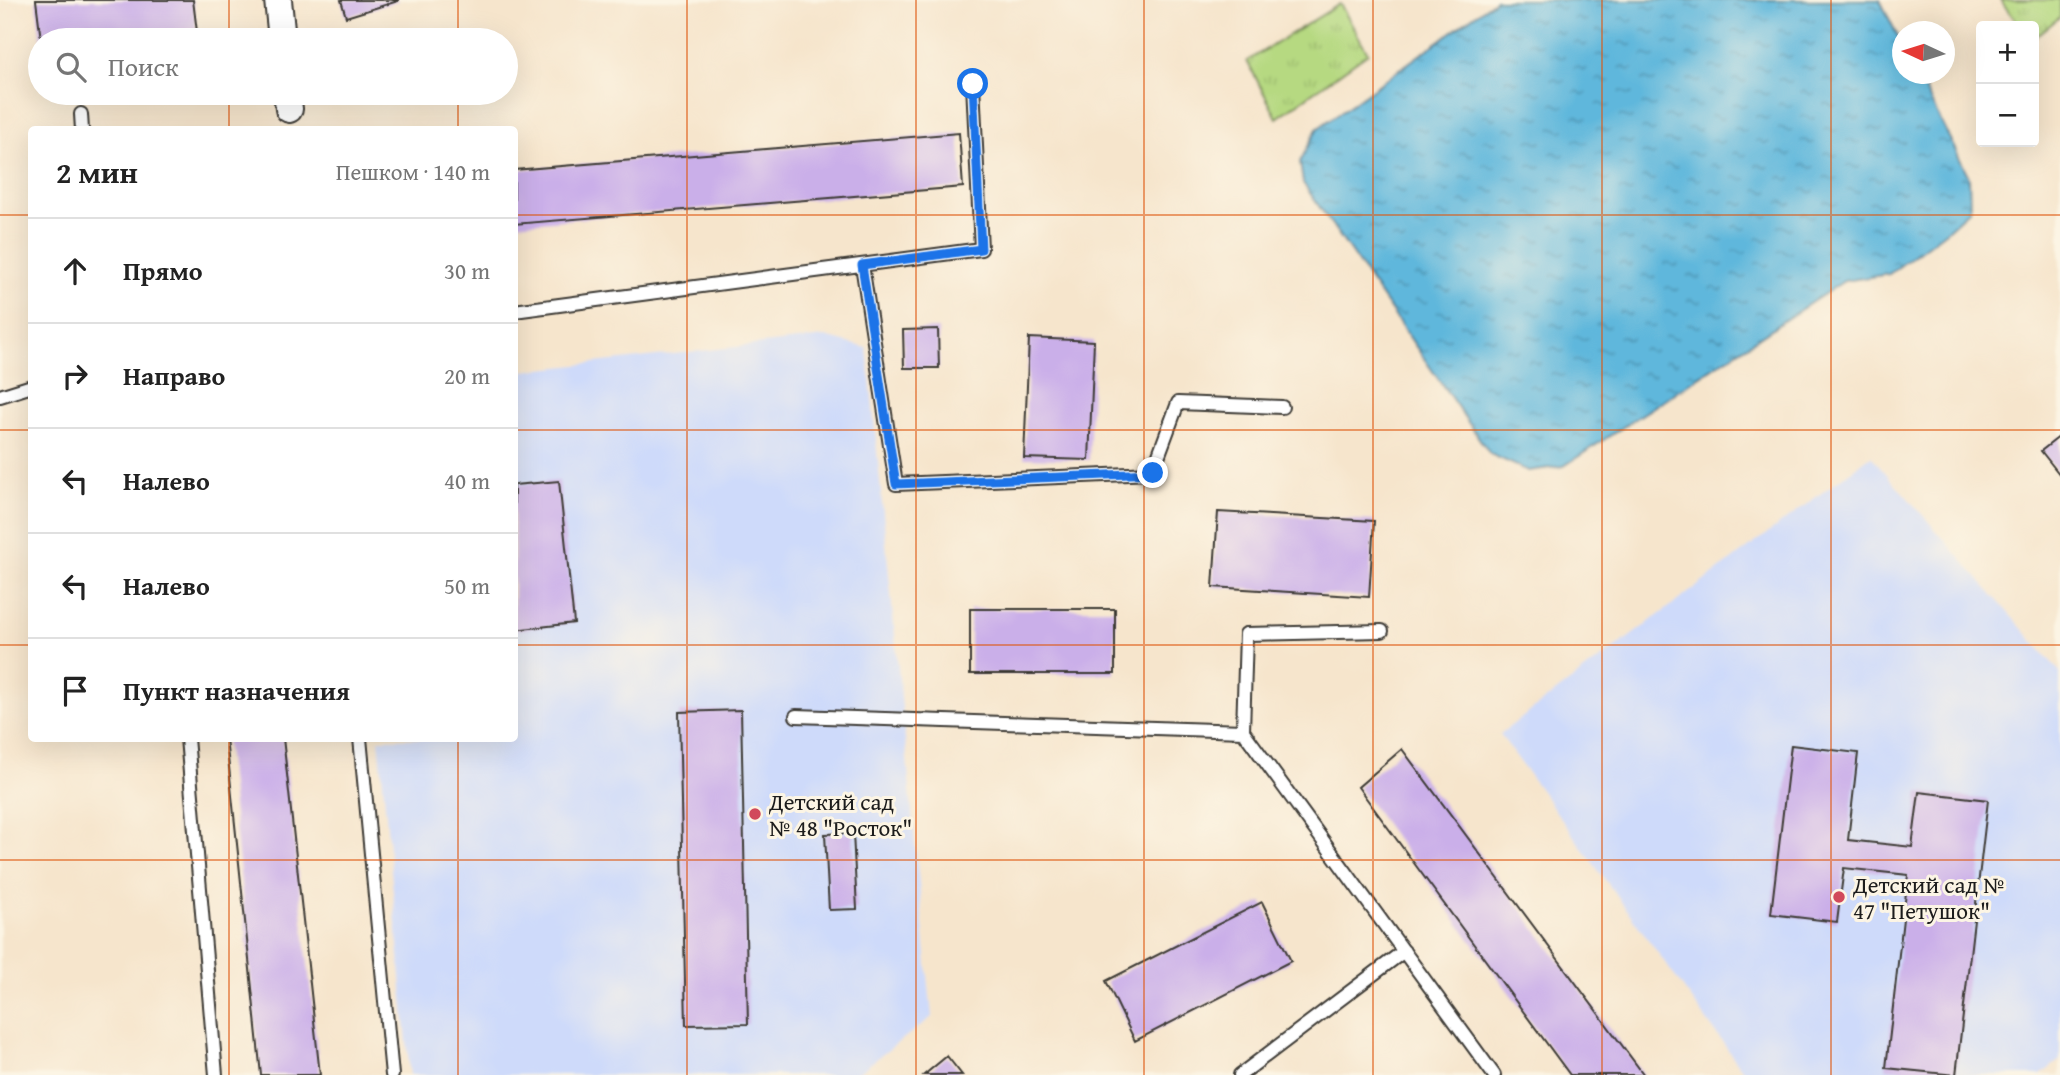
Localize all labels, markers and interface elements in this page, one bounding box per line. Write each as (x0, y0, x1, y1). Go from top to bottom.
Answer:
north arrow (1892, 21, 1955, 84)
map controls (1976, 21, 2039, 147)
button: + (1976, 21, 2039, 84)
search box (28, 28, 518, 105)
text: Поиск (108, 47, 179, 86)
icon: search (52, 48, 90, 86)
route start (957, 68, 988, 99)
button: − (1976, 84, 2039, 147)
text: 2 мин (56, 150, 138, 194)
text: Пешком · 140 m (336, 155, 490, 188)
text: Прямо (123, 251, 203, 290)
icon: ahead (56, 252, 94, 290)
text: 30 m (444, 254, 490, 287)
text: Направо (123, 356, 225, 395)
icon: right (56, 357, 94, 395)
text: 20 m (444, 359, 490, 392)
route end (1137, 457, 1168, 488)
text: Налево (123, 461, 210, 500)
icon: left (56, 462, 94, 500)
text: 40 m (444, 464, 490, 497)
text: Налево (123, 566, 210, 605)
icon: left (56, 567, 94, 605)
text: 50 m (444, 569, 490, 602)
text: Пункт назначения (123, 671, 350, 710)
icon: arrive (56, 672, 94, 710)
place label: Детский сад № 48 "Росток" (768, 785, 912, 844)
marker: Детский сад № 48 "Росток" (747, 806, 763, 822)
place label: Детский сад № 47 "Петушок" (1852, 868, 2005, 927)
marker: Детский сад № 47 "Петушок" (1831, 889, 1847, 905)

